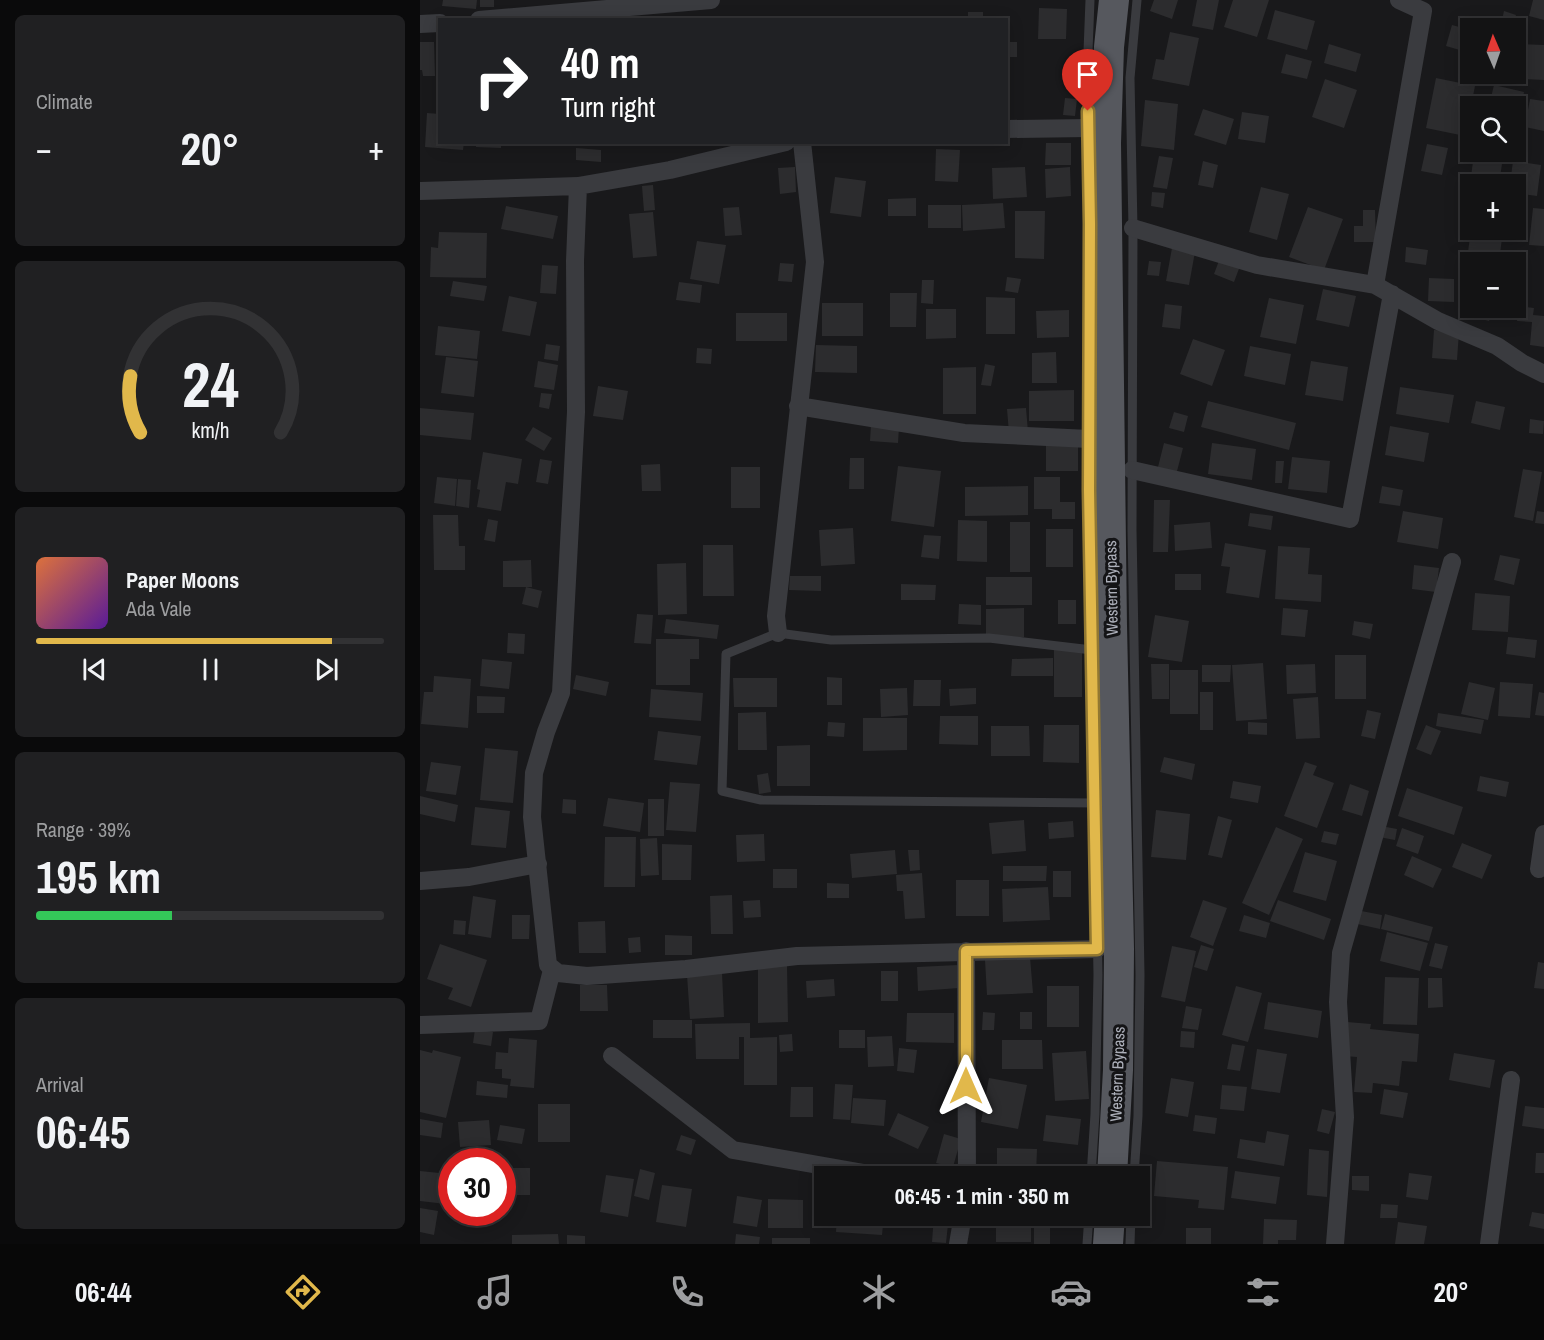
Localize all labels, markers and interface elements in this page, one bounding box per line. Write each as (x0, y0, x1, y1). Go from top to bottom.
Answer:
north arrow (1460, 18, 1526, 84)
map controls (1460, 18, 1526, 318)
text: 40 m (561, 35, 640, 91)
icon: right (462, 42, 540, 120)
pin (1062, 49, 1113, 111)
icon: arrive (1071, 58, 1104, 91)
text: Climate (36, 88, 93, 115)
text: Turn right (561, 89, 655, 125)
button: search (1460, 96, 1526, 162)
text: 20° (180, 118, 240, 179)
text: − (36, 126, 52, 170)
text: + (368, 126, 384, 170)
button: + (1460, 174, 1526, 240)
button: − (1460, 252, 1526, 318)
text: 24 (182, 342, 238, 426)
text: km/h (191, 417, 229, 446)
street label: Western Bypass (1099, 540, 1123, 636)
text: Paper Moons (126, 565, 239, 595)
text: Ada Vale (126, 595, 191, 622)
icon: previous (78, 653, 111, 686)
icon: pause (194, 653, 227, 686)
icon: next (310, 653, 343, 686)
text: Range · 39% (36, 816, 131, 843)
text: 195 km (36, 846, 161, 907)
street label: Western Bypass (1104, 1026, 1130, 1122)
position arrow (934, 1054, 998, 1118)
text: Arrival (36, 1071, 83, 1098)
text: 06:45 (36, 1101, 130, 1162)
speed limit sign: 30 (438, 1148, 516, 1226)
text: 06:45 · 1 min · 350 m (895, 1181, 1069, 1211)
icon: directions (282, 1271, 324, 1313)
icon: music (474, 1271, 516, 1313)
icon: phone (666, 1271, 708, 1313)
icon: climate (858, 1271, 900, 1313)
icon: car (1050, 1271, 1092, 1313)
icon: filters (1242, 1271, 1284, 1313)
text: 06:44 (75, 1274, 132, 1310)
text: 20° (1434, 1274, 1469, 1310)

